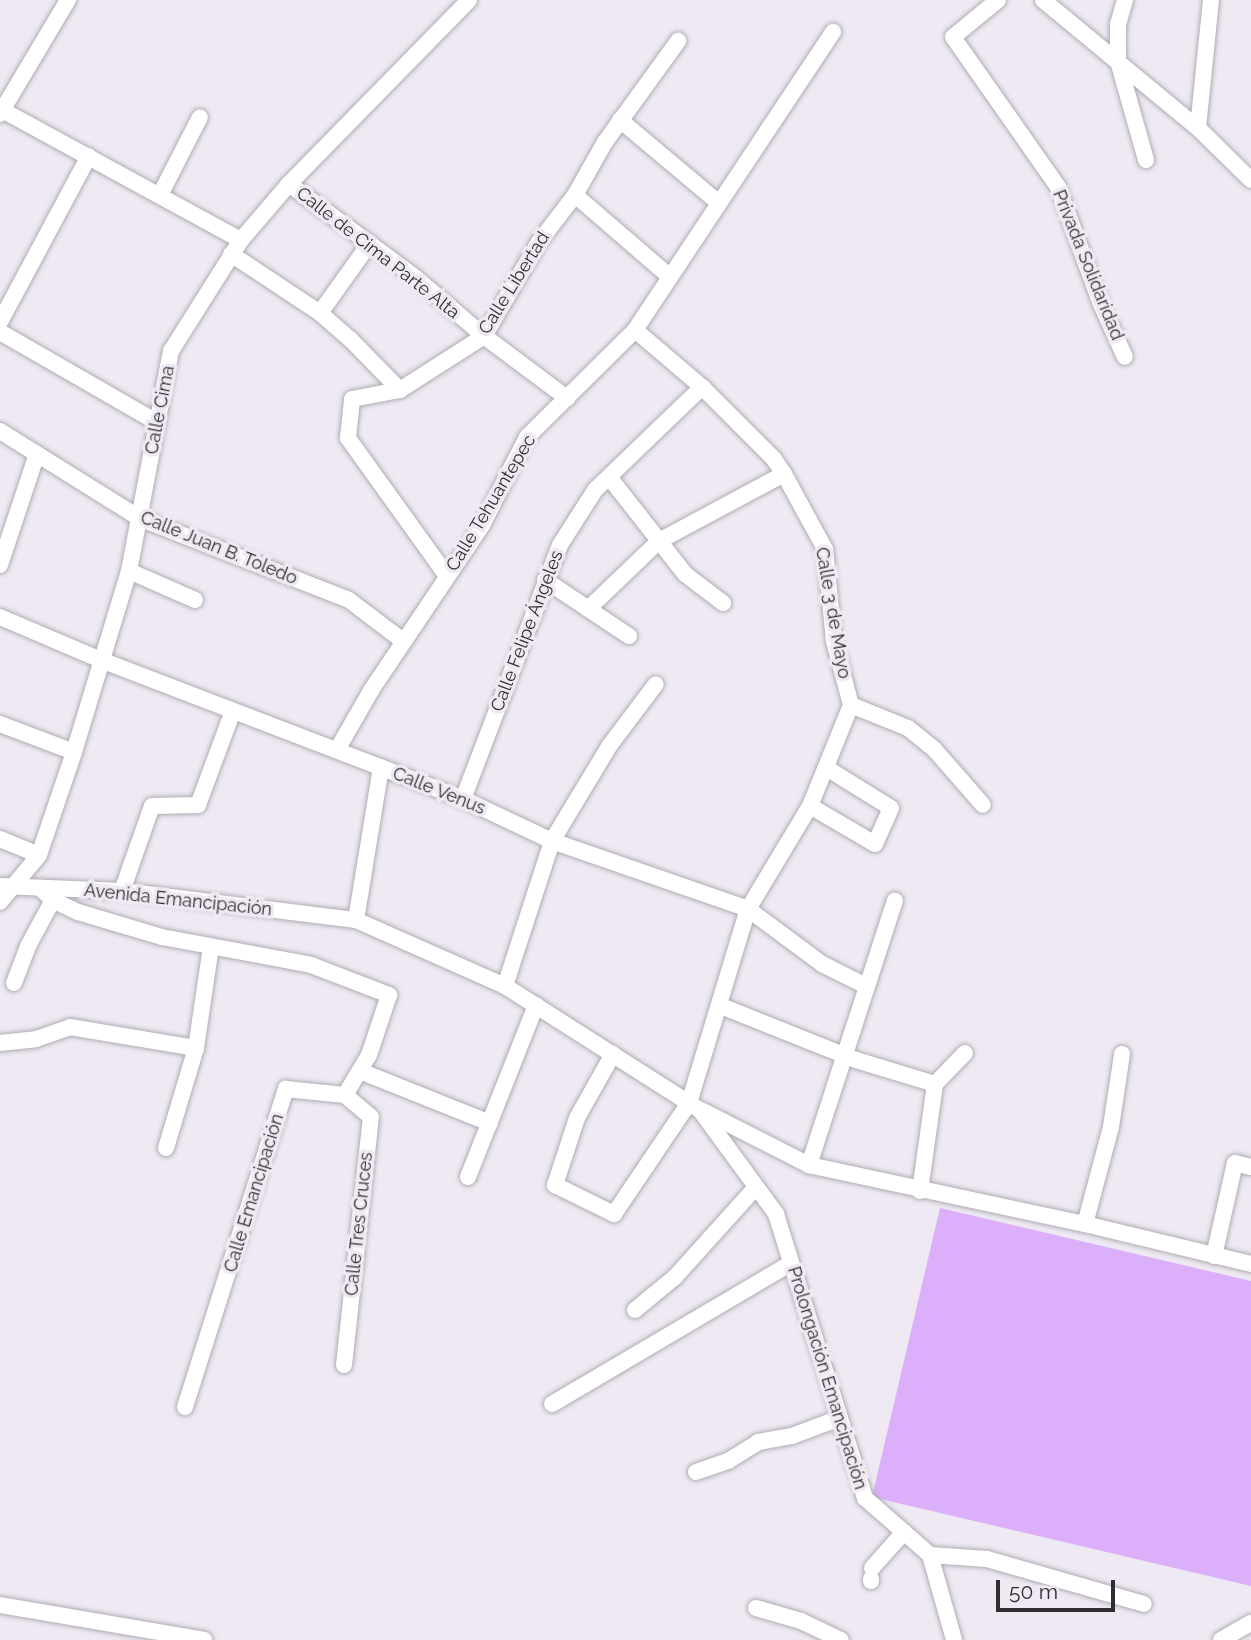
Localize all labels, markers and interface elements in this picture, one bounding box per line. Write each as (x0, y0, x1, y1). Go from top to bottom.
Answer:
street label: Calle de Cima Parte Alta (292, 182, 464, 324)
street label: Privada Solidaridad (1048, 187, 1128, 343)
street label: Calle Libertad (474, 228, 554, 338)
street label: Calle Cima (141, 364, 179, 456)
street label: Calle Tehuantepec (442, 431, 540, 575)
street label: Calle Juan B. Toledo (137, 506, 301, 590)
street label: Calle 3 de Mayo (811, 546, 855, 680)
street label: Calle Felipe Ángeles (486, 547, 568, 715)
street label: Calle Venus (389, 763, 489, 819)
street label: Avenida Emancipación (83, 879, 273, 921)
street label: Calle Emancipación (220, 1111, 288, 1275)
street label: Calle Tres Cruces (341, 1151, 377, 1297)
street label: Prolongación Emancipación (783, 1264, 871, 1492)
scale bar (999, 1566, 1118, 1610)
text: 50 m (1009, 1579, 1058, 1604)

